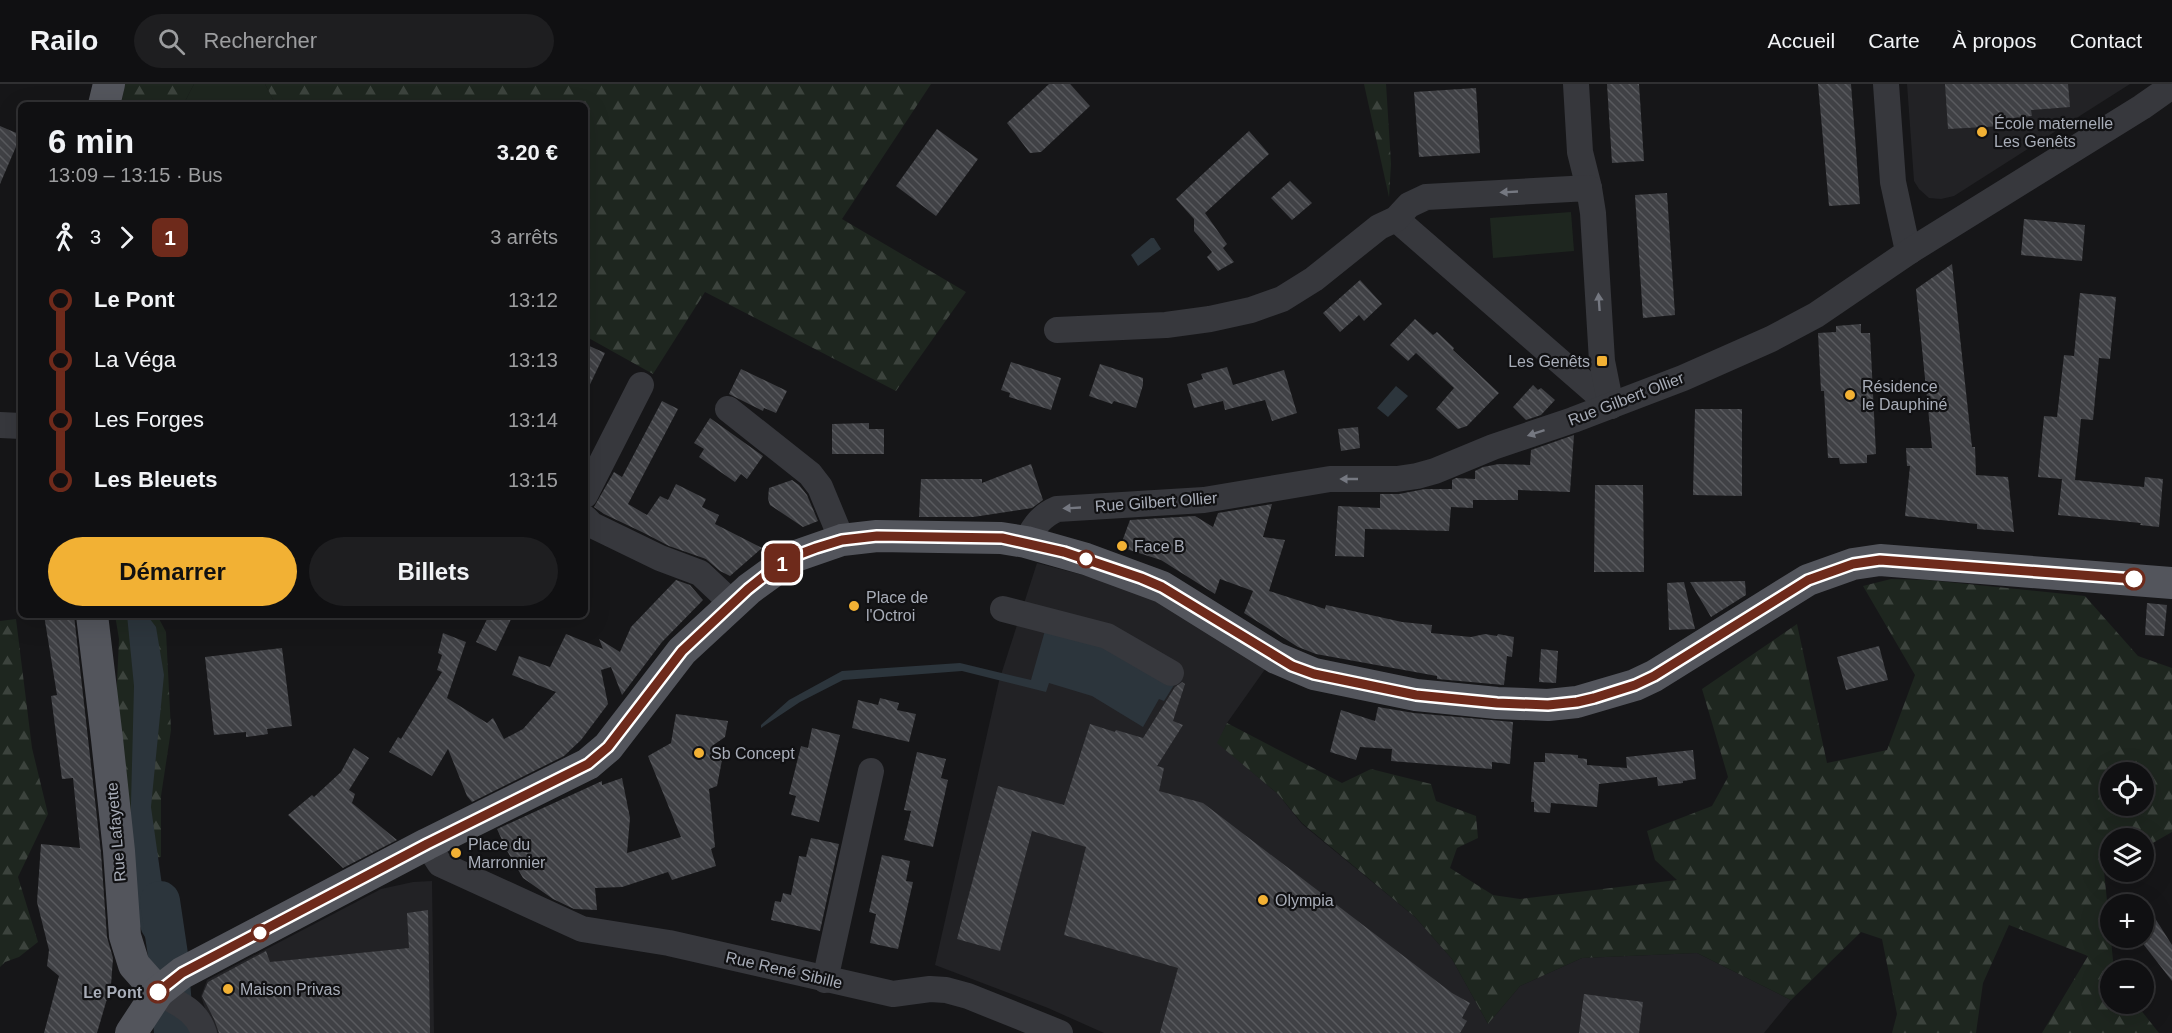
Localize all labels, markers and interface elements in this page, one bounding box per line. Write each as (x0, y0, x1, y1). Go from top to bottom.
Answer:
search box (134, 14, 554, 68)
text: Railo (30, 25, 98, 56)
icon: search (155, 25, 188, 58)
text: Rechercher (203, 28, 317, 53)
text: Accueil (1768, 29, 1835, 52)
text: Carte (1868, 29, 1920, 52)
text: À propos (1953, 29, 2037, 52)
text: Contact (2070, 29, 2142, 52)
place label: École maternelle Les Genêts (1994, 114, 2113, 150)
text: 6 min (48, 123, 134, 160)
marker: École maternelle Les Genêts (1975, 125, 1989, 139)
text: 3.20 € (497, 140, 558, 165)
text: 13:09 – 13:15 · Bus (48, 164, 223, 186)
one-way arrow (1499, 187, 1518, 196)
icon: walk (48, 221, 81, 254)
icon: forward (110, 221, 143, 254)
text: 3 (90, 226, 101, 248)
text: 1 (164, 226, 176, 249)
text: 3 arrêts (490, 226, 558, 248)
text: Le Pont (94, 287, 175, 312)
text: 13:12 (508, 289, 558, 311)
one-way arrow (1594, 293, 1603, 312)
text: La Véga (94, 347, 176, 372)
text: 13:13 (508, 349, 558, 371)
place label: Les Genêts (1508, 353, 1590, 370)
marker: Les Genêts (1595, 354, 1609, 368)
street label: Rue Gilbert Ollier (1566, 369, 1687, 429)
place label: Résidence le Dauphiné (1862, 378, 1948, 413)
marker: Résidence le Dauphiné (1843, 388, 1857, 402)
text: Les Forges (94, 407, 204, 432)
text: 13:14 (508, 409, 558, 431)
one-way arrow (1527, 428, 1545, 438)
text: Les Bleuets (94, 467, 218, 492)
text: 13:15 (508, 469, 558, 491)
one-way arrow (1339, 474, 1358, 484)
street label: Rue Gilbert Ollier (1094, 489, 1218, 515)
one-way arrow (1062, 504, 1081, 513)
button: Démarrer (48, 537, 297, 606)
button: Billets (309, 537, 558, 606)
place label: Face B (1134, 538, 1185, 555)
marker: Face B (1115, 539, 1129, 553)
line badge: 1 (762, 544, 802, 582)
unlabelled marker (1077, 550, 1095, 568)
text: 1 (776, 552, 788, 575)
unlabelled marker (2123, 568, 2145, 590)
place label: Place de l'Octroi (866, 589, 928, 624)
marker: Place de l'Octroi (847, 599, 861, 613)
place label: Sb Concept (711, 745, 795, 762)
marker: Sb Concept (692, 746, 706, 760)
map controls (2100, 762, 2154, 1014)
button: locate (2100, 762, 2154, 816)
street label: Rue Lafayette (103, 782, 129, 882)
button: layers (2100, 828, 2154, 882)
place label: Place du Marronnier (468, 836, 546, 871)
marker: Place du Marronnier (449, 846, 463, 860)
place label: Olympia (1275, 892, 1334, 909)
marker: Olympia (1256, 893, 1270, 907)
button: + (2100, 894, 2154, 948)
unlabelled marker (251, 924, 269, 942)
street label: Rue René Sibille (724, 948, 844, 992)
button: − (2100, 960, 2154, 1014)
marker: Le Pont (147, 981, 169, 1003)
place label: Maison Privas (240, 981, 340, 998)
marker: Maison Privas (221, 982, 235, 996)
place label: Le Pont (83, 984, 143, 1001)

